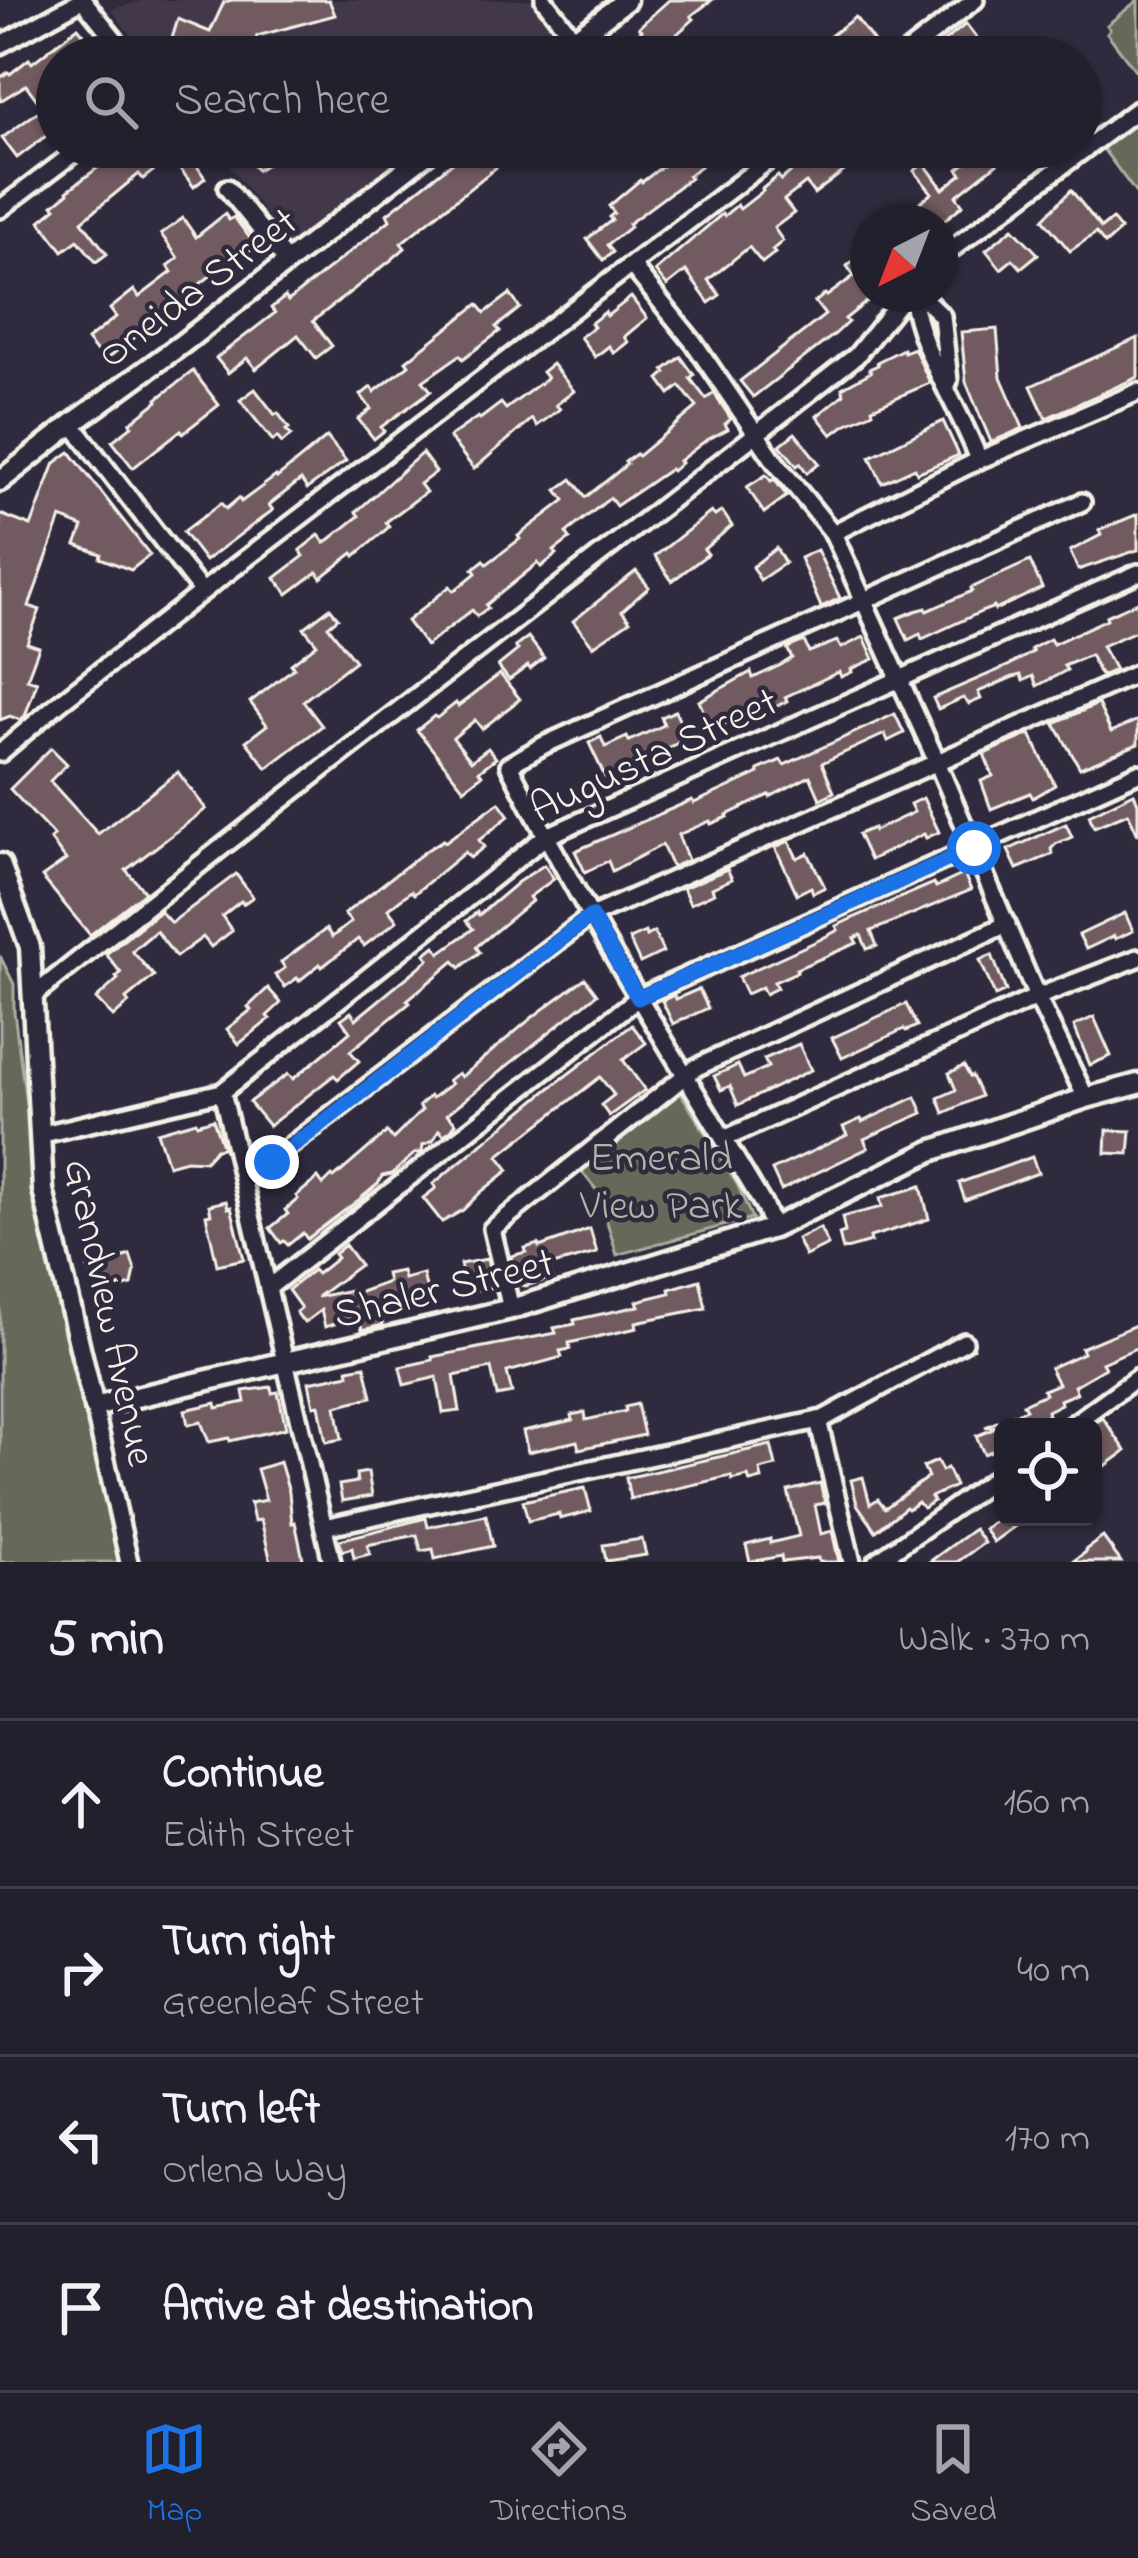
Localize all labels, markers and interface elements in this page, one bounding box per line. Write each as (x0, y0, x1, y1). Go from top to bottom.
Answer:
search box (36, 36, 1102, 168)
icon: search (78, 69, 144, 135)
text: Search here (174, 69, 390, 135)
street label: Oneida Street (86, 194, 312, 385)
north arrow (850, 204, 958, 312)
street label: Augusta Street (521, 673, 789, 841)
route start (947, 821, 1001, 875)
park label: Emerald View Park (579, 1129, 743, 1238)
route end (245, 1135, 299, 1189)
street label: Grandview Avenue (45, 1154, 170, 1472)
street label: Shaler Street (328, 1234, 561, 1347)
map controls (994, 1418, 1102, 1526)
button: locate (994, 1418, 1102, 1526)
text: 5 min (48, 1603, 164, 1678)
text: Walk · 370 m (898, 1612, 1090, 1669)
text: Continue (162, 1742, 323, 1808)
icon: ahead (48, 1771, 114, 1837)
text: 160 m (1004, 1775, 1090, 1832)
text: Edith Street (162, 1808, 354, 1865)
text: Turn right (162, 1910, 335, 1976)
icon: right (48, 1939, 114, 2005)
text: 40 m (1017, 1943, 1090, 2000)
text: Greenleaf Street (162, 1976, 424, 2033)
text: Turn left (162, 2078, 320, 2144)
icon: left (48, 2107, 114, 2173)
text: 170 m (1005, 2111, 1090, 2168)
text: Orlena Way (162, 2144, 347, 2201)
icon: arrive (48, 2275, 114, 2341)
text: Arrive at destination (162, 2275, 533, 2341)
tab: Map (141, 2416, 207, 2536)
tab: Directions (490, 2416, 628, 2536)
tab: Saved (910, 2416, 997, 2536)

